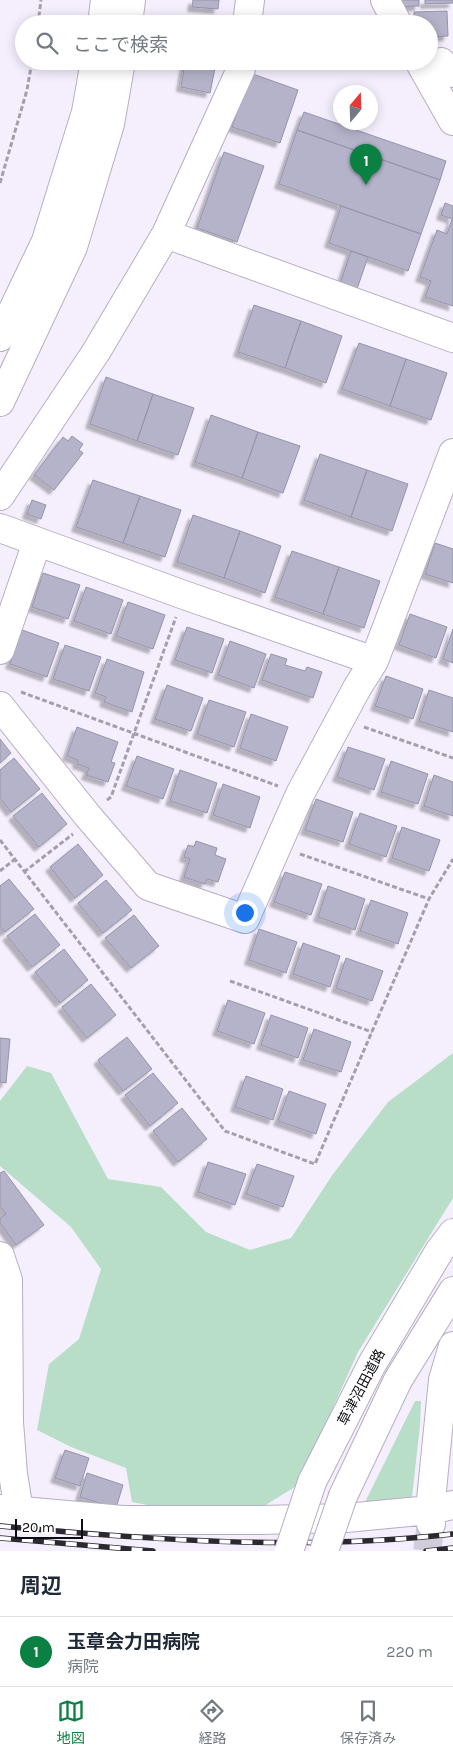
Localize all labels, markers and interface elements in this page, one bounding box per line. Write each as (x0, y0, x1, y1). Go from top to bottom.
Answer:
search box (15, 15, 438, 70)
icon: search (33, 29, 61, 57)
text: ここで検索 (73, 34, 168, 56)
north arrow (333, 85, 378, 130)
pin: 1 (350, 144, 382, 185)
your location (232, 900, 258, 926)
street label: 草津沼田道路 (334, 1346, 389, 1428)
scale bar (15, 1516, 82, 1539)
text: 20 m (22, 1519, 55, 1536)
text: 周辺 (20, 1574, 62, 1598)
text: 玉章会力田病院 (67, 1631, 200, 1653)
text: 1 (33, 1642, 39, 1661)
text: 220 m (386, 1642, 433, 1661)
text: 病院 (67, 1657, 99, 1676)
tab: 地図 (57, 1697, 85, 1747)
tab: 経路 (198, 1697, 226, 1747)
tab: 保存済み (340, 1697, 396, 1747)

